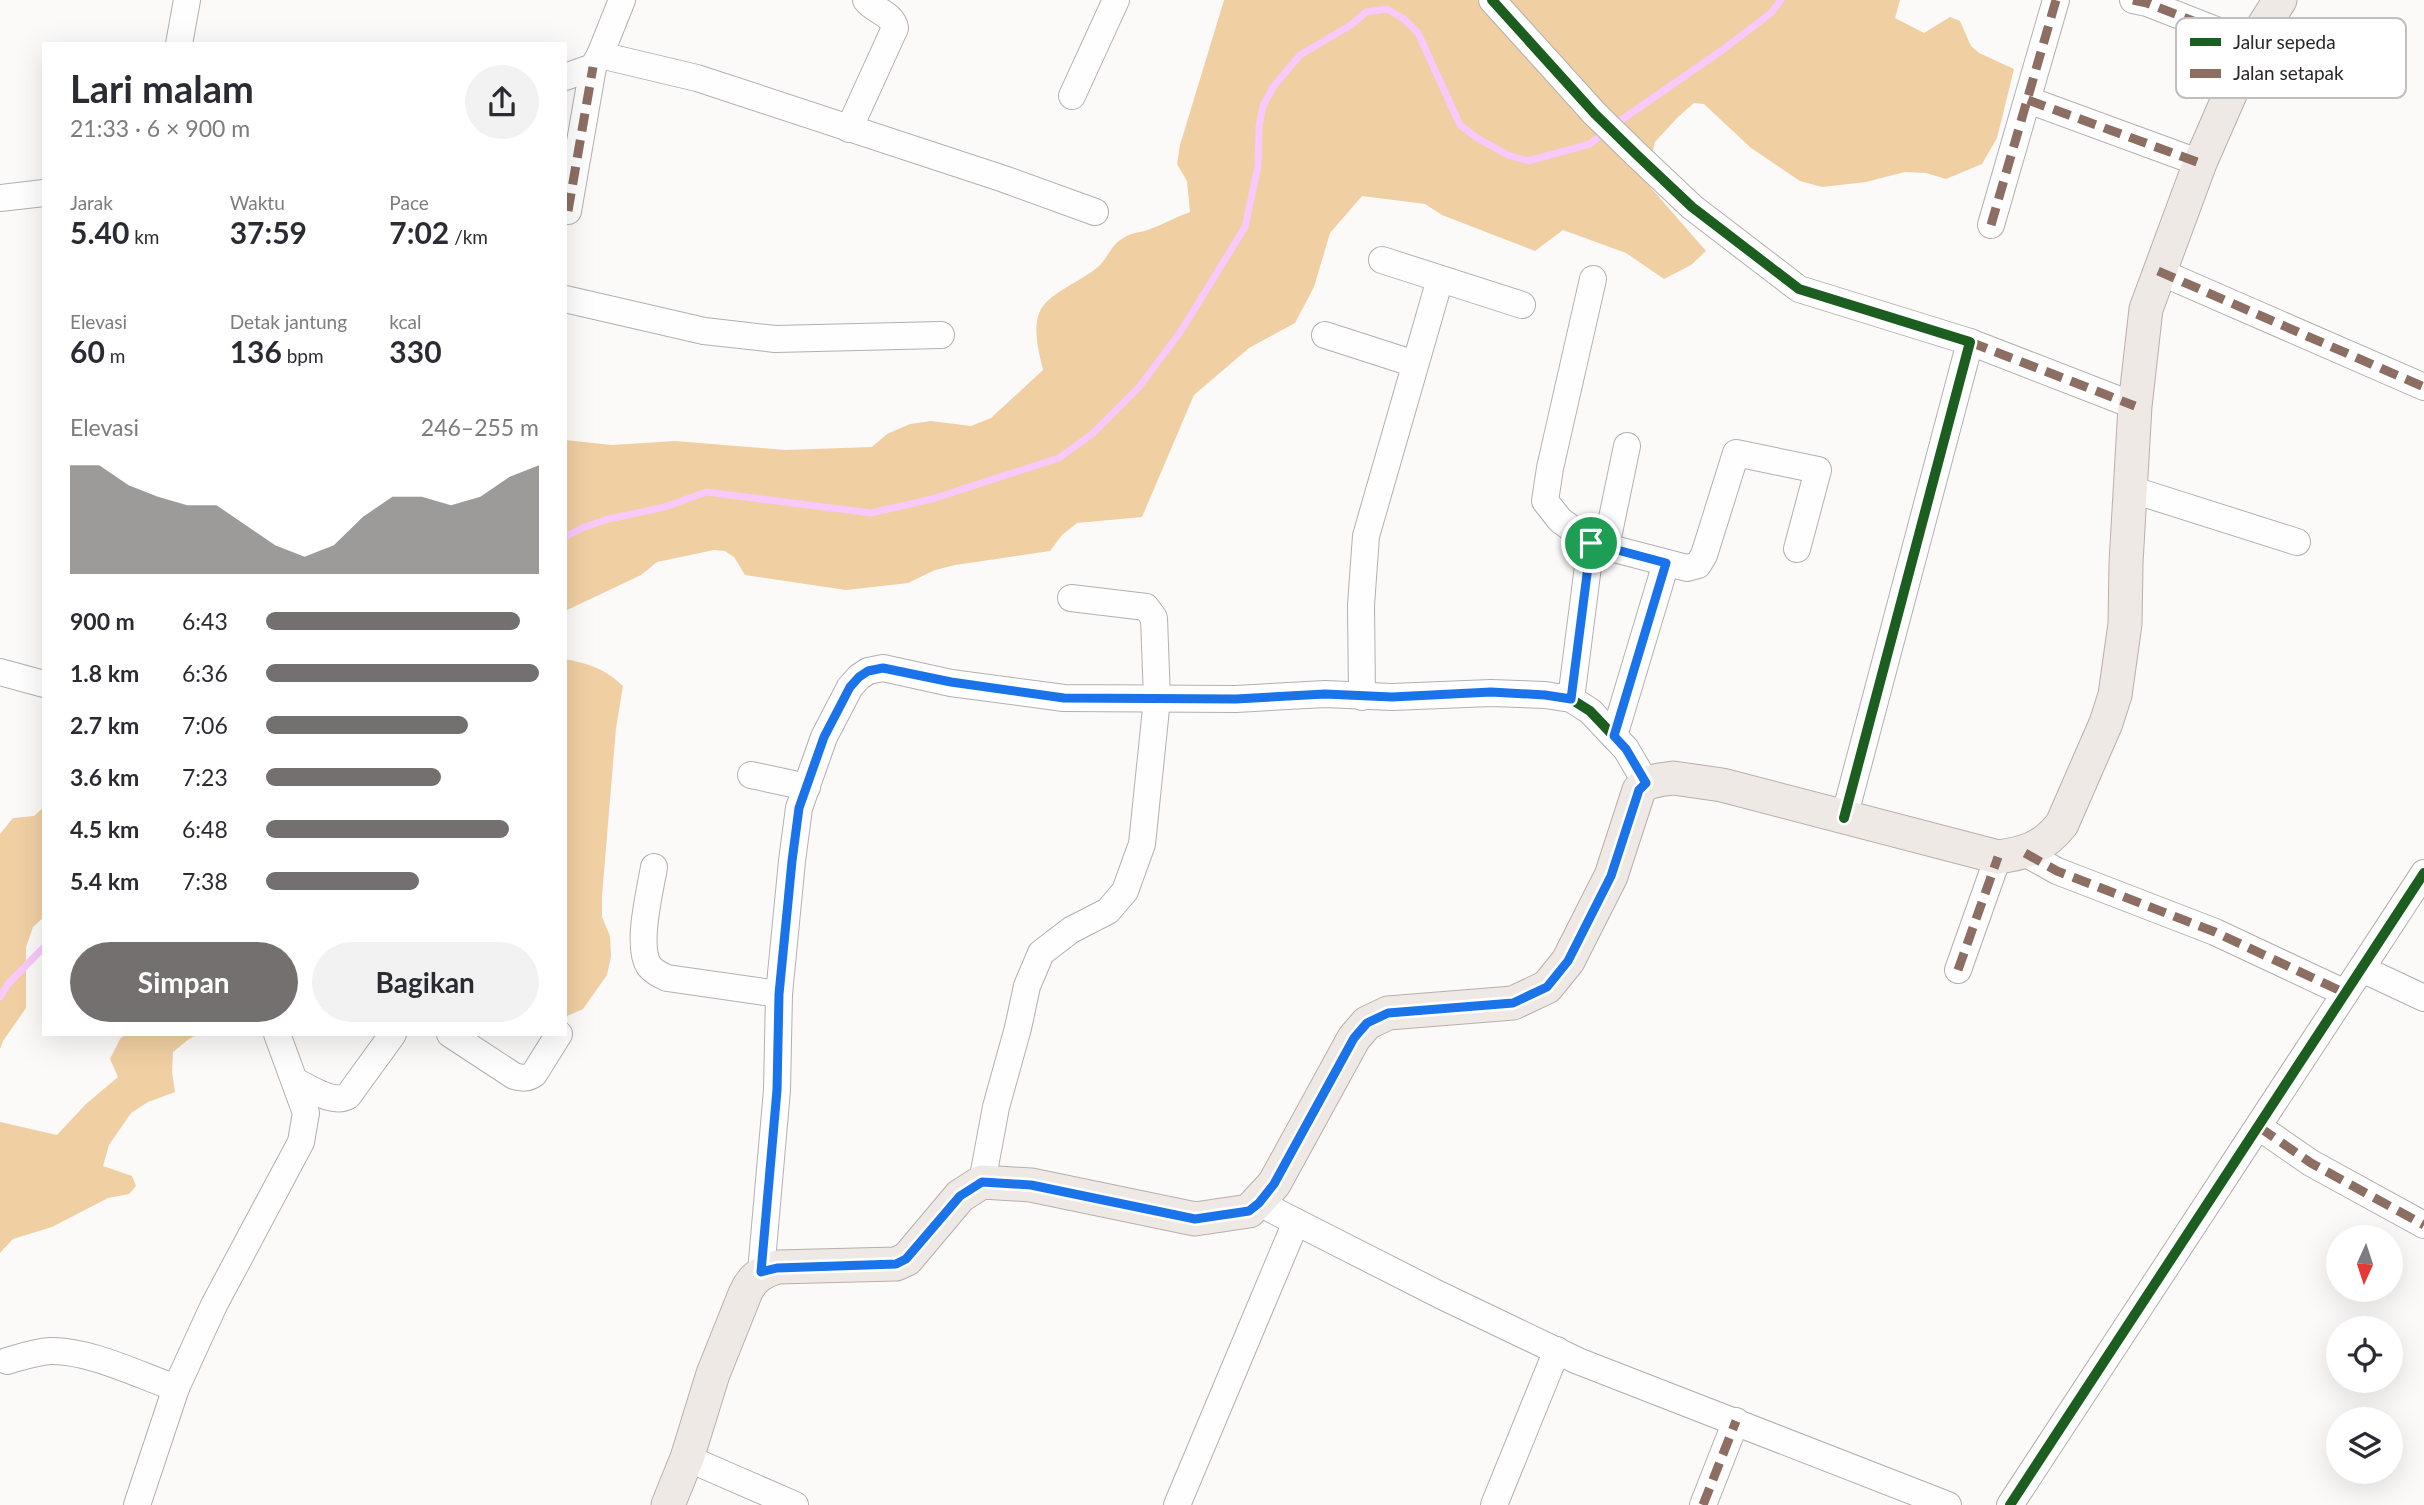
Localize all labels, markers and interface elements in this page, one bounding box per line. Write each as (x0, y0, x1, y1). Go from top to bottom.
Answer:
legend (2176, 18, 2406, 98)
text: Jalur sepeda (2233, 30, 2336, 53)
text: Jalan setapak (2233, 61, 2344, 84)
text: Lari malam (70, 65, 254, 111)
button: share (465, 65, 539, 139)
text: 21:33 · 6 × 900 m (70, 114, 250, 142)
text: Jarak (70, 191, 113, 214)
text: Waktu (230, 191, 285, 214)
text: Pace (389, 191, 429, 214)
text: 5.40 (70, 214, 129, 250)
text: 37:59 (230, 214, 307, 250)
text: 7:02 (389, 214, 449, 250)
text: km (129, 225, 159, 248)
text: /km (449, 225, 488, 248)
text: Elevasi (70, 310, 127, 333)
text: Detak jantung (230, 310, 347, 333)
text: kcal (389, 310, 421, 333)
text: 60 (70, 333, 105, 369)
text: 136 (230, 333, 282, 369)
text: 330 (389, 333, 442, 369)
text: m (105, 344, 125, 367)
text: bpm (282, 344, 324, 367)
text: Elevasi (70, 413, 139, 441)
text: 246–255 m (421, 413, 539, 441)
pin (1561, 513, 1621, 573)
icon: arrive (1572, 524, 1610, 562)
text: 900 m (70, 607, 135, 635)
text: 6:43 (182, 607, 228, 635)
text: 1.8 km (70, 659, 139, 687)
text: 6:36 (182, 659, 228, 687)
text: 2.7 km (70, 711, 139, 739)
text: 7:06 (182, 711, 228, 739)
text: 3.6 km (70, 763, 139, 791)
text: 7:23 (182, 763, 228, 791)
text: 4.5 km (70, 815, 139, 843)
text: 6:48 (182, 815, 228, 843)
text: 5.4 km (70, 867, 139, 895)
text: 7:38 (182, 867, 228, 895)
button: Simpan (70, 942, 298, 1022)
button: Bagikan (312, 942, 539, 1022)
north arrow (2326, 1225, 2403, 1302)
map controls (2326, 1225, 2403, 1484)
button: locate (2326, 1316, 2403, 1393)
button: layers (2326, 1407, 2403, 1484)

